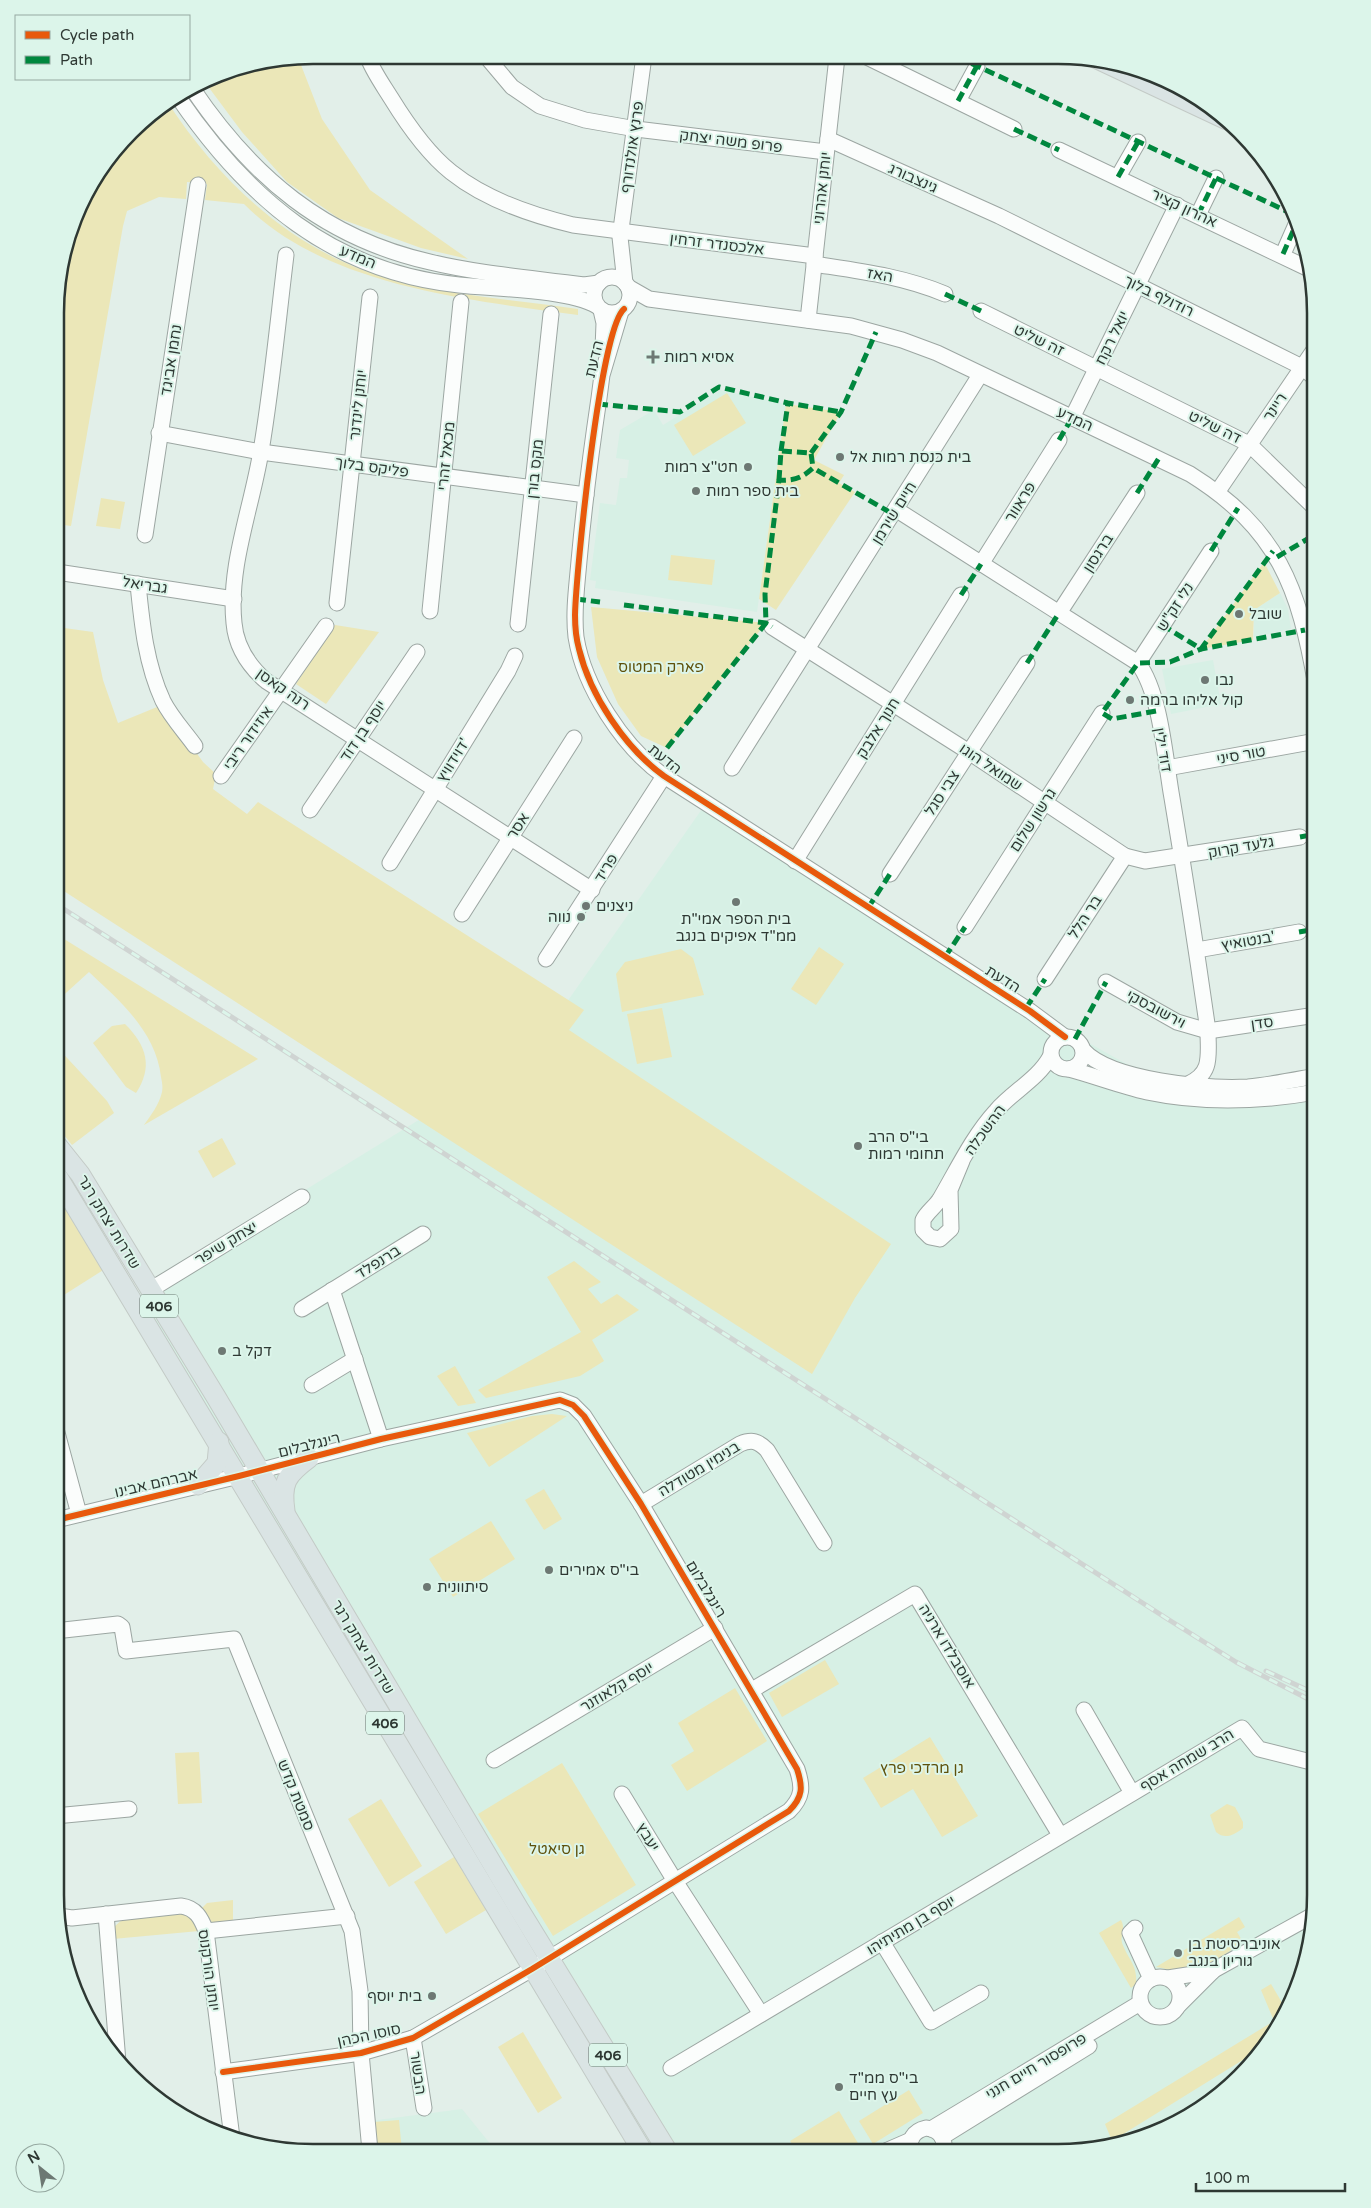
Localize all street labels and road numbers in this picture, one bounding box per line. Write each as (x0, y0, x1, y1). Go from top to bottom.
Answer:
street label: פרנץ אולנדורף (617, 100, 647, 194)
street label: פרופ משה יצחק (678, 126, 784, 156)
street label: יוחנן אהרוני (809, 151, 835, 225)
street label: גינצבורג (886, 159, 940, 197)
street label: אהרון קציר (1148, 185, 1220, 231)
street label: אלכסנדר זרחין (669, 229, 765, 259)
street label: המדע (337, 241, 379, 273)
street label: האז (866, 264, 894, 286)
street label: רודולף בלוך (1121, 271, 1197, 321)
street label: יואל רקח (1091, 308, 1133, 368)
street label: זה שליט (1011, 320, 1067, 360)
street label: נחמן אביגד (156, 323, 186, 397)
street label: הדעת (581, 339, 607, 379)
street label: יוחנן לינדנר (345, 369, 371, 441)
street label: ריינר (1259, 390, 1291, 424)
street label: המדע (1054, 403, 1096, 435)
street label: דה שליט (1186, 406, 1245, 448)
street label: מכאל זהרי (433, 421, 459, 491)
street label: מקס בורן (523, 438, 547, 500)
street label: פליקס בלוך (334, 453, 410, 481)
street label: חיים שירמן (868, 478, 920, 548)
street label: פראוור (1001, 478, 1039, 526)
street label: ברגסון (1079, 530, 1117, 576)
street label: גבריאל (121, 573, 169, 597)
street label: נלי זק"ש (1153, 579, 1197, 635)
street label: רנה קאסן (253, 664, 313, 714)
street label: חנוך אלבק (852, 694, 904, 762)
street label: יוסף בן דוד (336, 697, 390, 765)
street label: איזידור ריבי (219, 702, 277, 773)
street label: דוד ילין (1150, 726, 1176, 774)
street label: דוידוויץ' (433, 735, 473, 785)
street label: שמואל הוגו (956, 739, 1026, 795)
street label: הדעת (645, 740, 685, 778)
street label: טור סיני (1215, 742, 1267, 768)
street label: צבי סגל (921, 767, 963, 819)
street label: גרשון שלום (1006, 785, 1060, 855)
street label: אסר (503, 809, 533, 843)
street label: גלעד קרוק (1207, 832, 1275, 862)
street label: פריד (590, 850, 622, 886)
street label: בר הלל (1064, 892, 1106, 942)
street label: בנטואיץ' (1220, 927, 1276, 955)
street label: הדעת (982, 961, 1024, 997)
street label: וירשובסקי (1123, 986, 1189, 1032)
street label: סדן (1249, 1012, 1275, 1033)
street label: ההשכלה (961, 1101, 1009, 1159)
street label: שדרות יצחק רגר (74, 1172, 144, 1272)
street label: יצחק שיפר (191, 1217, 261, 1269)
street label: ברנפלד (352, 1241, 404, 1283)
road number: 406 (140, 1294, 178, 1318)
street label: רינגלבלום (276, 1429, 342, 1461)
street label: בנימין מטודלה (655, 1437, 743, 1500)
street label: אברהם אבינו (113, 1465, 199, 1501)
street label: רינגלבלום (682, 1557, 730, 1621)
street label: שדרות יצחק רגר (328, 1597, 398, 1697)
street label: אוסבלדו ארניה (915, 1600, 979, 1692)
street label: יוסף קלאוזנר (577, 1658, 657, 1716)
road number: 406 (366, 1712, 404, 1735)
street label: הרב שמחה אסף (1137, 1725, 1237, 1795)
street label: סמטת קדש (274, 1757, 318, 1833)
street label: יעבץ (633, 1820, 663, 1854)
street label: יוסף בן מתיתיהו (863, 1891, 959, 1959)
street label: יוחנן הורקנוס (194, 1928, 224, 2012)
street label: סוסו הכהן (336, 2020, 402, 2050)
street label: פרופסור חיים חנני (982, 2029, 1090, 2103)
road number: 406 (589, 2044, 627, 2066)
street label: הבשור (406, 2050, 430, 2096)

